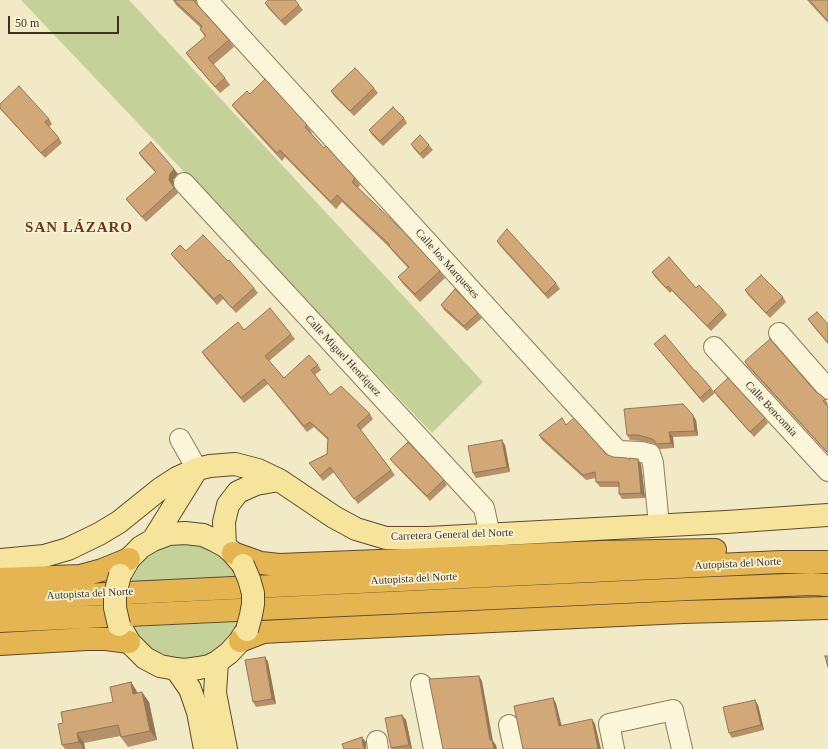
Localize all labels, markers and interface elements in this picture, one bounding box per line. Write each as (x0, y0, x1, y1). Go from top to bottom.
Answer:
scale bar (10, 8, 121, 34)
text: 50 m (15, 16, 39, 30)
district label: SAN LÁZARO (25, 219, 133, 237)
street label: Calle los Marqueses (412, 226, 482, 302)
street label: Calle Miguel Henríquez (302, 313, 384, 399)
street label: Calle Bencomia (742, 379, 800, 439)
street label: Carretera General del Norte (391, 526, 513, 544)
street label: Autopista del Norte (694, 555, 782, 573)
street label: Autopista del Norte (370, 570, 458, 588)
street label: Autopista del Norte (46, 585, 134, 603)

